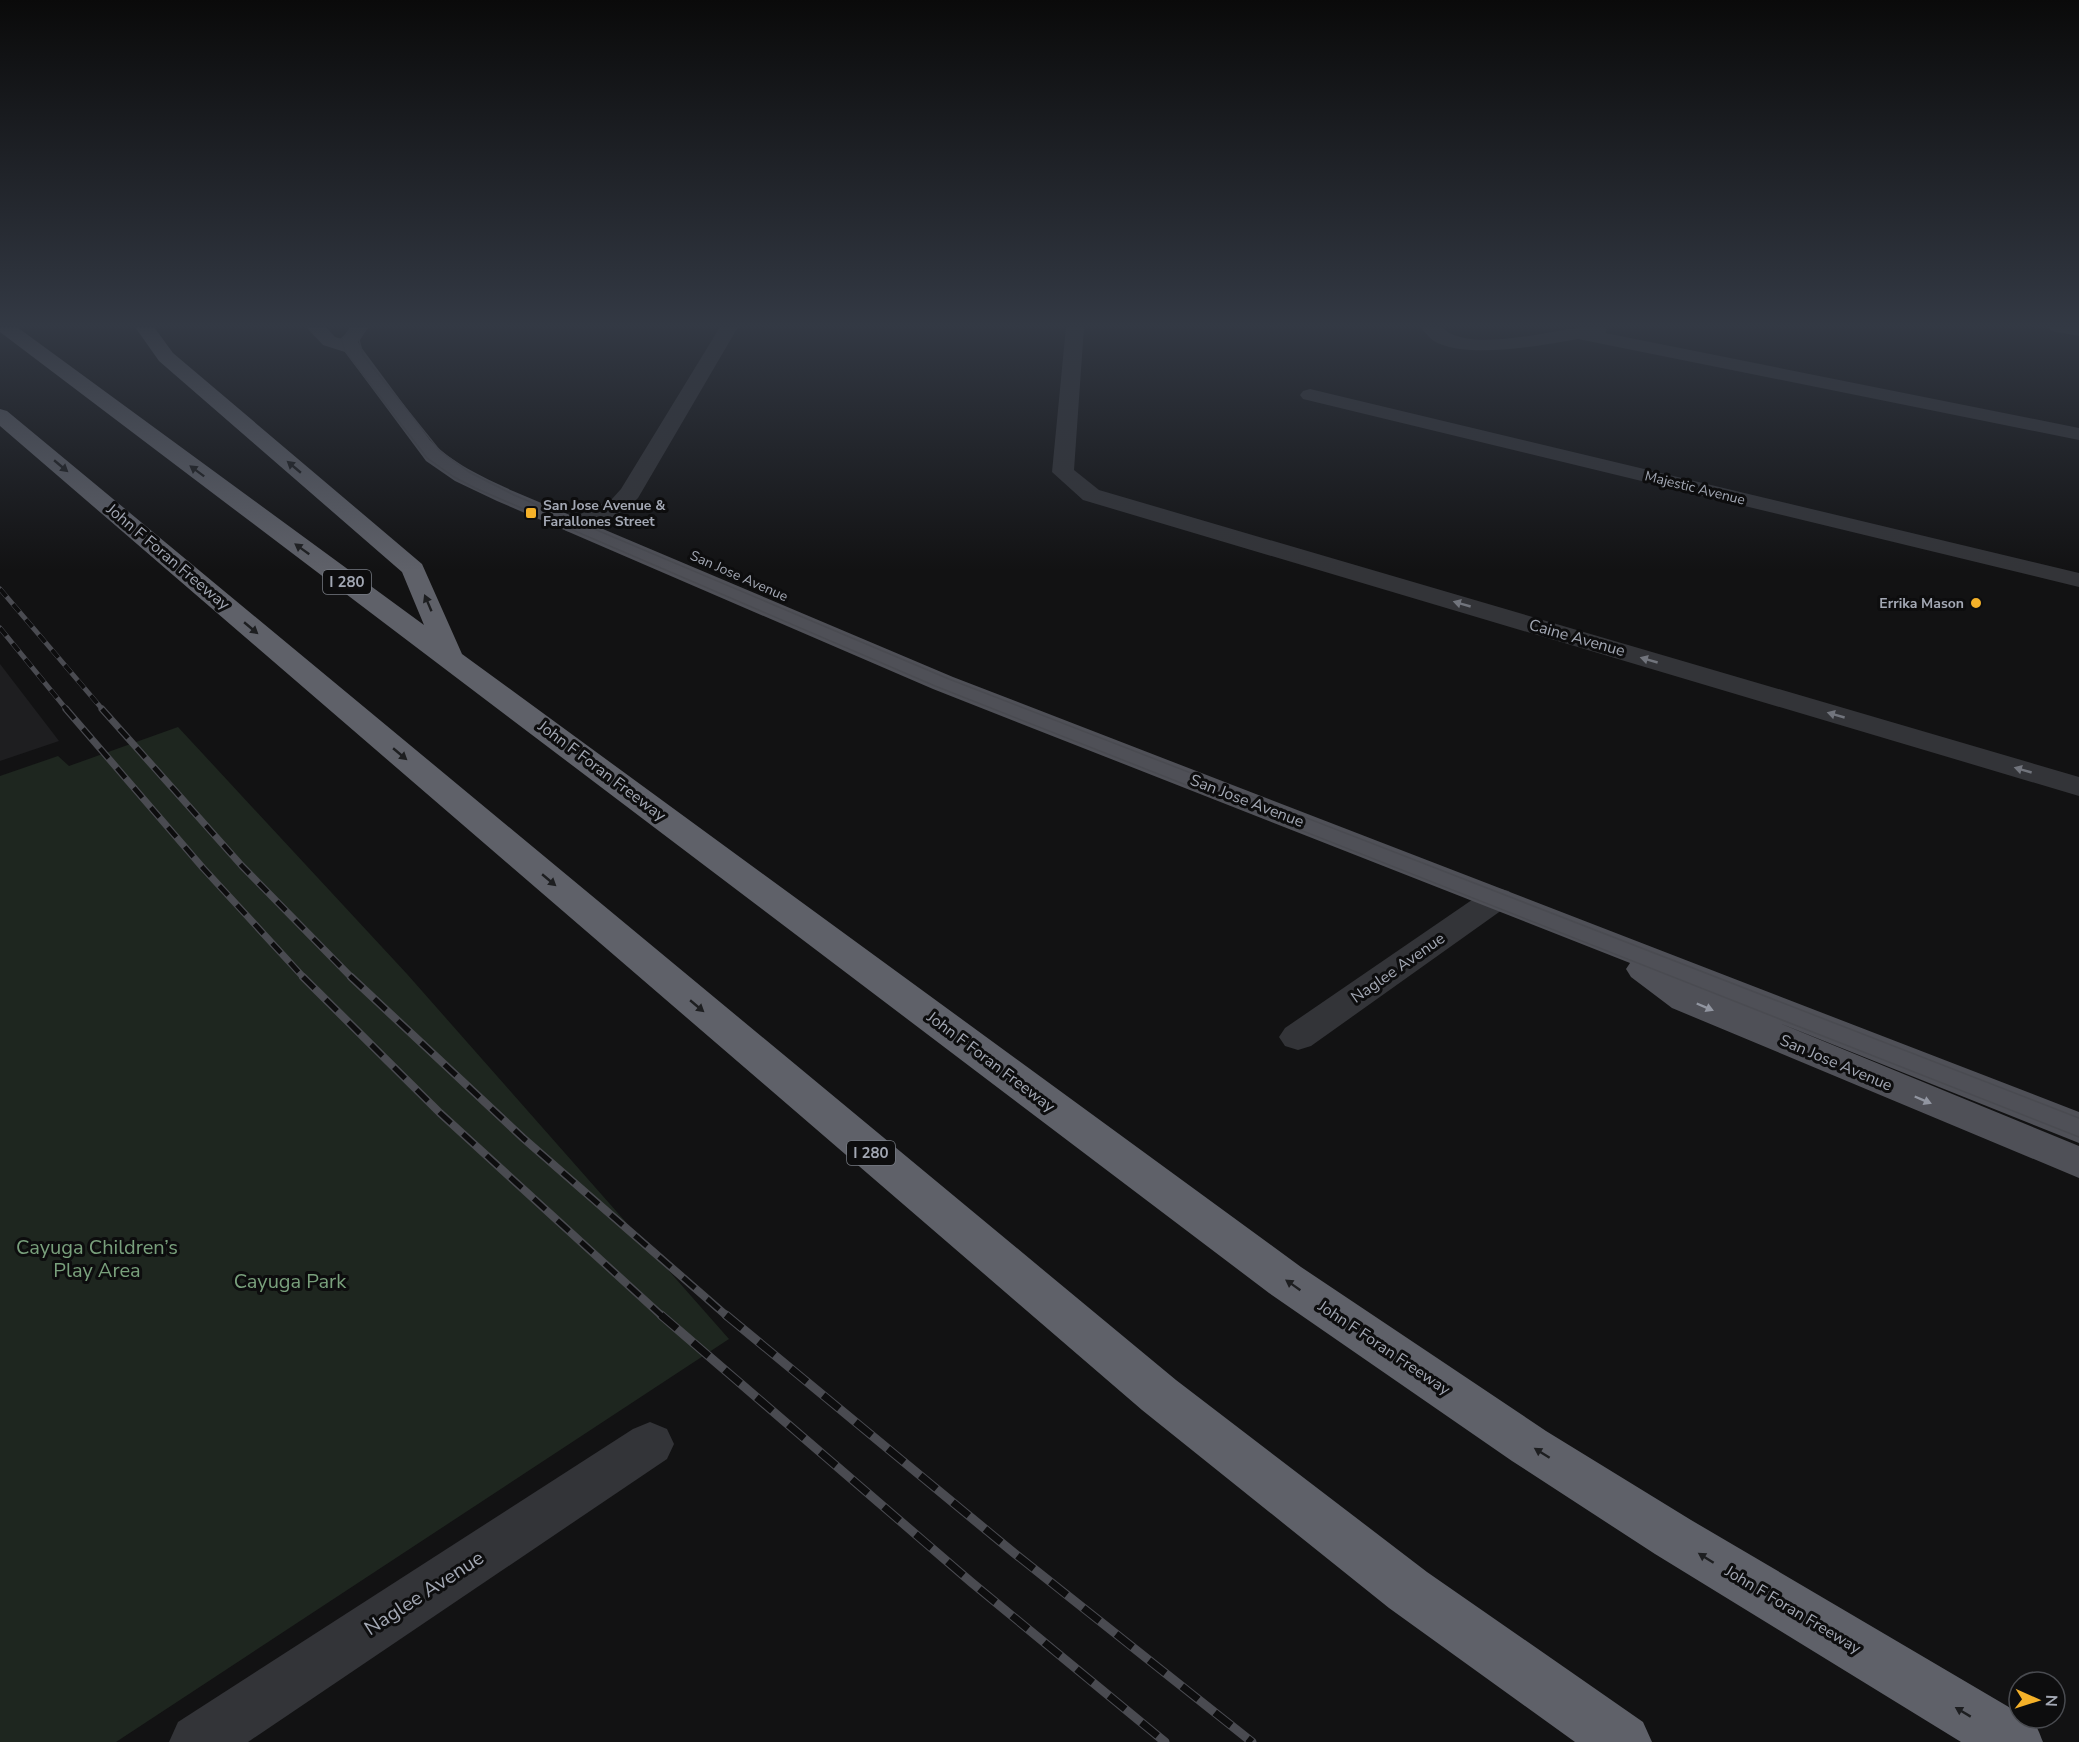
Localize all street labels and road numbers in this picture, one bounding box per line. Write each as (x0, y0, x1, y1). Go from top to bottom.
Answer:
street label: Majestic Avenue (1643, 466, 1747, 510)
street label: John F Foran Freeway (101, 498, 235, 616)
street label: San Jose Avenue (687, 546, 791, 606)
road number: I 280 (323, 570, 371, 594)
street label: Caine Avenue (1526, 614, 1628, 662)
street label: John F Foran Freeway (533, 715, 671, 827)
street label: San Jose Avenue (1187, 769, 1307, 833)
street label: Naglee Avenue (1347, 927, 1449, 1009)
street label: John F Foran Freeway (922, 1006, 1060, 1118)
street label: San Jose Avenue (1776, 1029, 1896, 1097)
road number: I 280 (847, 1141, 895, 1165)
street label: John F Foran Freeway (1313, 1295, 1455, 1401)
street label: Naglee Avenue (359, 1544, 489, 1642)
street label: John F Foran Freeway (1720, 1560, 1866, 1660)

